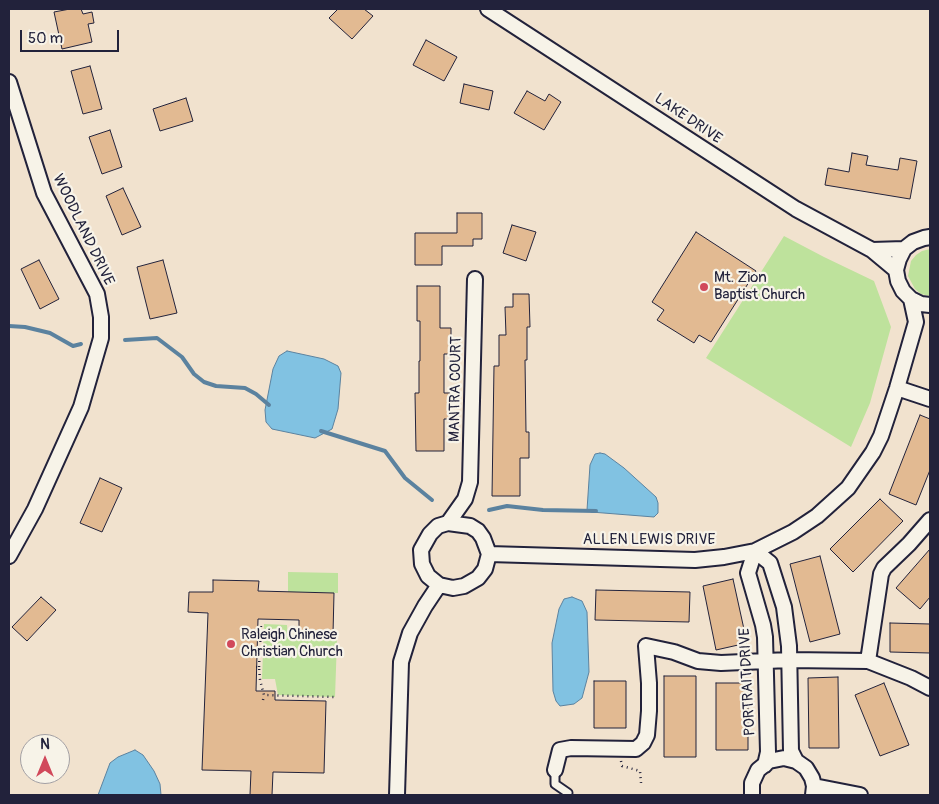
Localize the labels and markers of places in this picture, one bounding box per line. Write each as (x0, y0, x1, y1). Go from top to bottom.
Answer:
place label: Mt. Zion Baptist Church (714, 269, 805, 304)
marker: Mt. Zion Baptist Church (698, 281, 710, 293)
place label: Raleigh Chinese Christian Church (241, 626, 343, 661)
marker: Raleigh Chinese Christian Church (225, 638, 237, 650)

